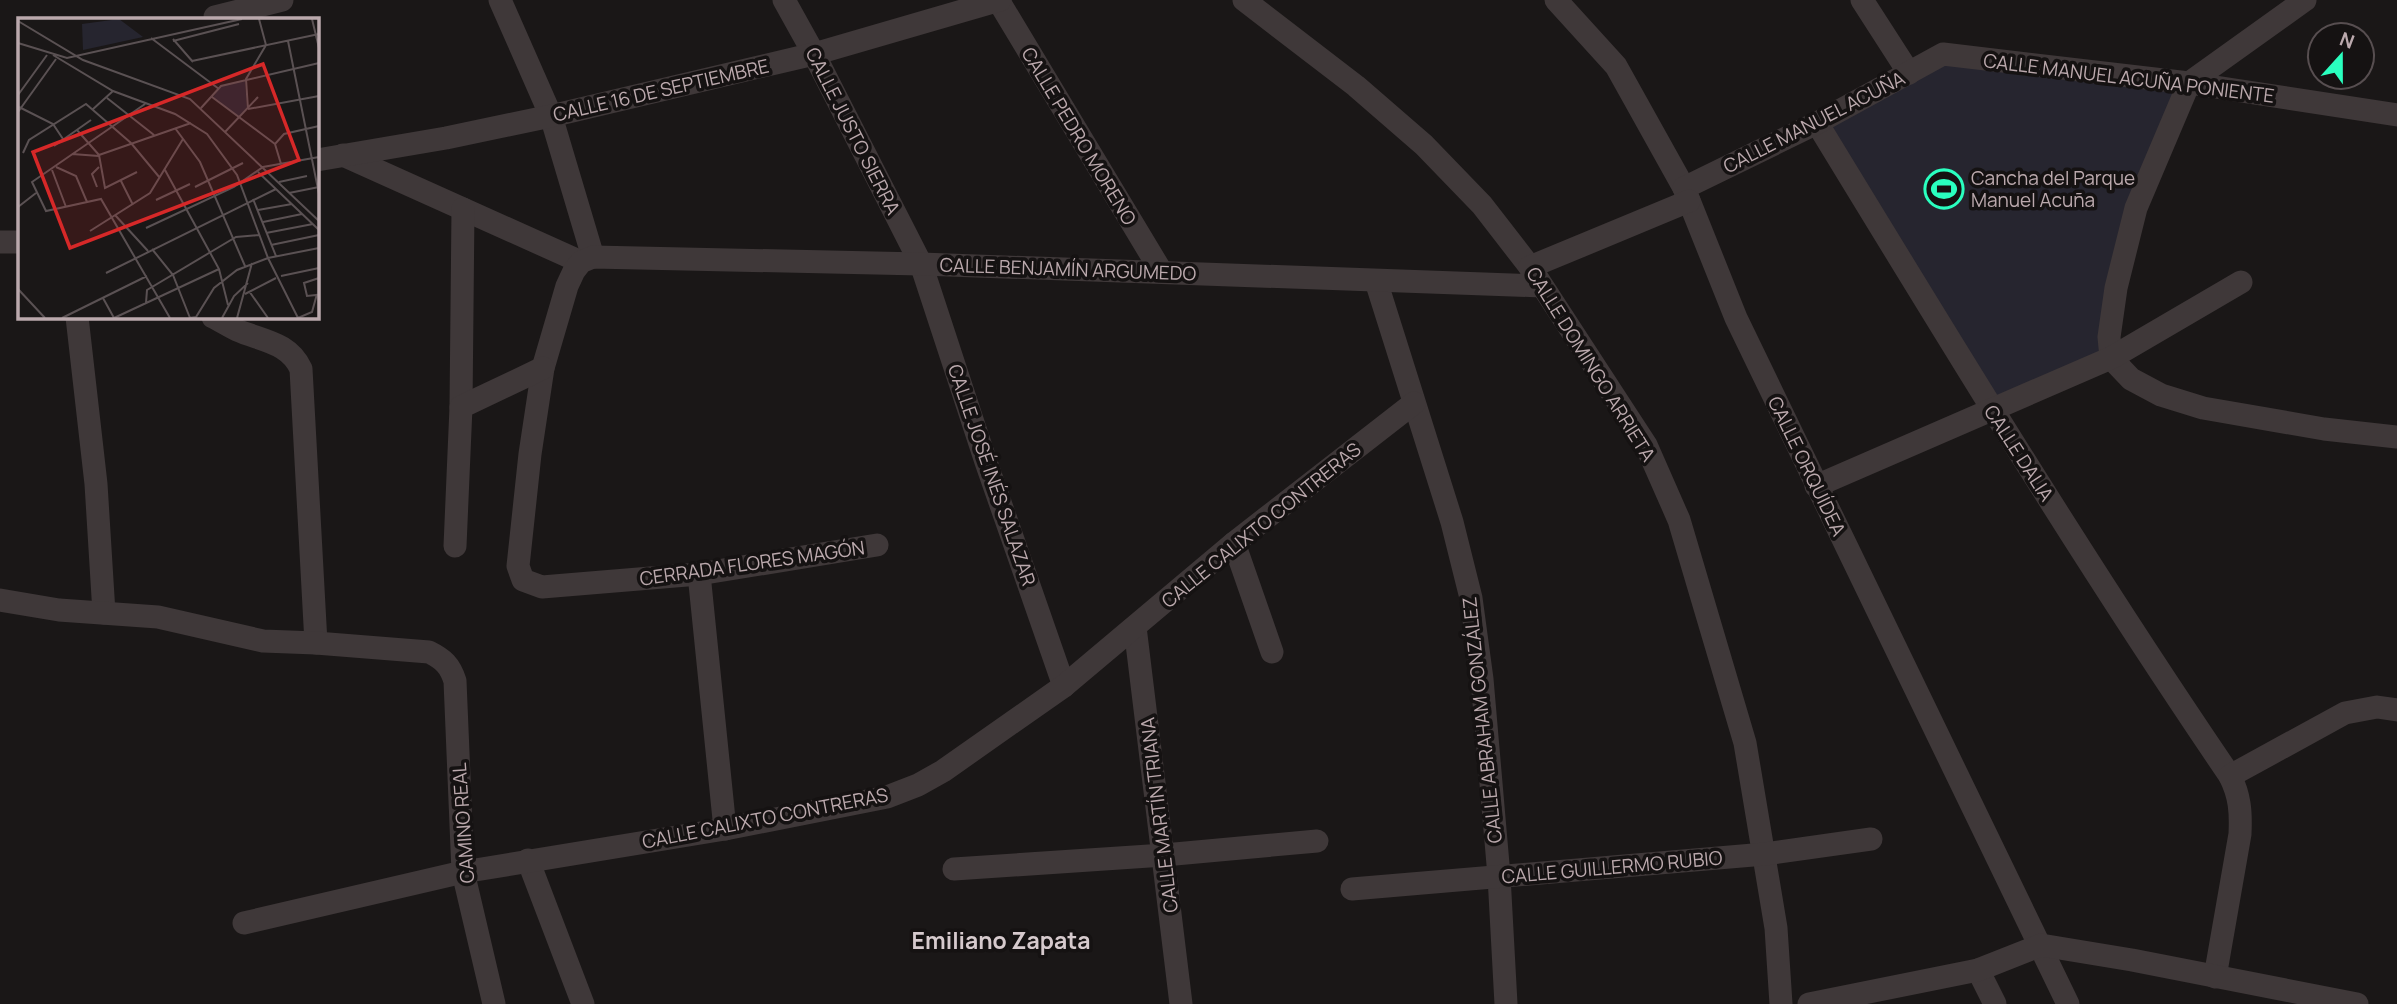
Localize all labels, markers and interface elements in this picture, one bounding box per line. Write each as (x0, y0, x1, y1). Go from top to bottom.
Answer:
inset map (18, 18, 318, 318)
north arrow (2306, 21, 2376, 91)
text: N (2336, 26, 2358, 55)
street label: CALLE PEDRO MORENO (1016, 42, 1143, 230)
street label: CALLE JUSTO SIERRA (800, 43, 906, 219)
street label: CALLE MANUEL ACUÑA PONIENTE (1982, 47, 2276, 109)
street label: CALLE 16 DE SEPTIEMBRE (551, 53, 771, 127)
street label: CALLE MANUEL ACUÑA (1719, 65, 1909, 179)
place label: Cancha del Parque Manuel Acuña (1971, 165, 2135, 213)
sports icon: Cancha del Parque Manuel Acuña (1923, 168, 1965, 210)
street label: CALLE BENJAMÍN ARGUMEDO (939, 252, 1197, 286)
street label: CALLE DOMINGO ARRIETA (1521, 262, 1661, 466)
street label: CALLE JOSÉ INÉS SALAZAR (942, 361, 1042, 589)
street label: CALLE ORQUÍDEA (1762, 392, 1852, 540)
street label: CALLE DALIA (1978, 400, 2060, 506)
street label: CALLE CALIXTO CONTRERAS (1156, 436, 1366, 614)
street label: CERRADA FLORES MAGÓN (638, 534, 866, 592)
street label: CALLE ABRAHAM GONZÁLEZ (1456, 595, 1508, 845)
street label: CALLE MARTÍN TRIANA (1134, 716, 1184, 914)
street label: CAMINO REAL (446, 762, 480, 884)
street label: CALLE CALIXTO CONTRERAS (640, 781, 890, 855)
street label: CALLE GUILLERMO RUBIO (1501, 844, 1724, 890)
district label: Emiliano Zapata (912, 924, 1090, 956)

